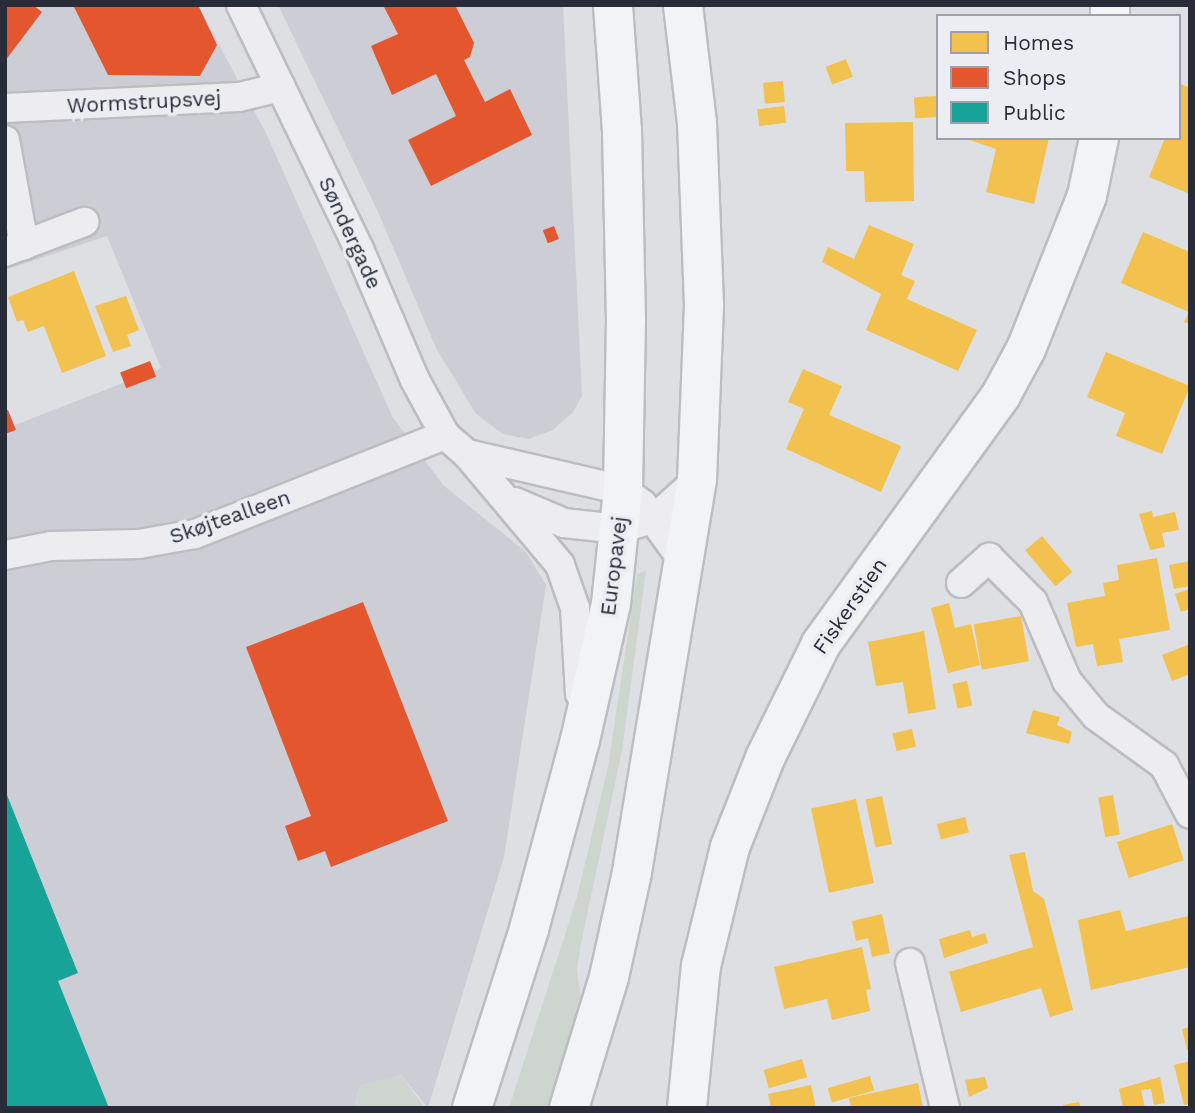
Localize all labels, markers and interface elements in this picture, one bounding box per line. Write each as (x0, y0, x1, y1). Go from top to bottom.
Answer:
legend (936, 14, 1181, 140)
text: Homes (1003, 30, 1074, 55)
text: Shops (1003, 65, 1066, 90)
street label: Wormstrupsvej (66, 85, 222, 119)
text: Public (1003, 100, 1066, 125)
street label: Søndergade (313, 173, 387, 293)
street label: Skøjtealleen (166, 485, 294, 549)
street label: Europavej (595, 515, 633, 617)
street label: Fiskerstien (808, 553, 892, 659)

